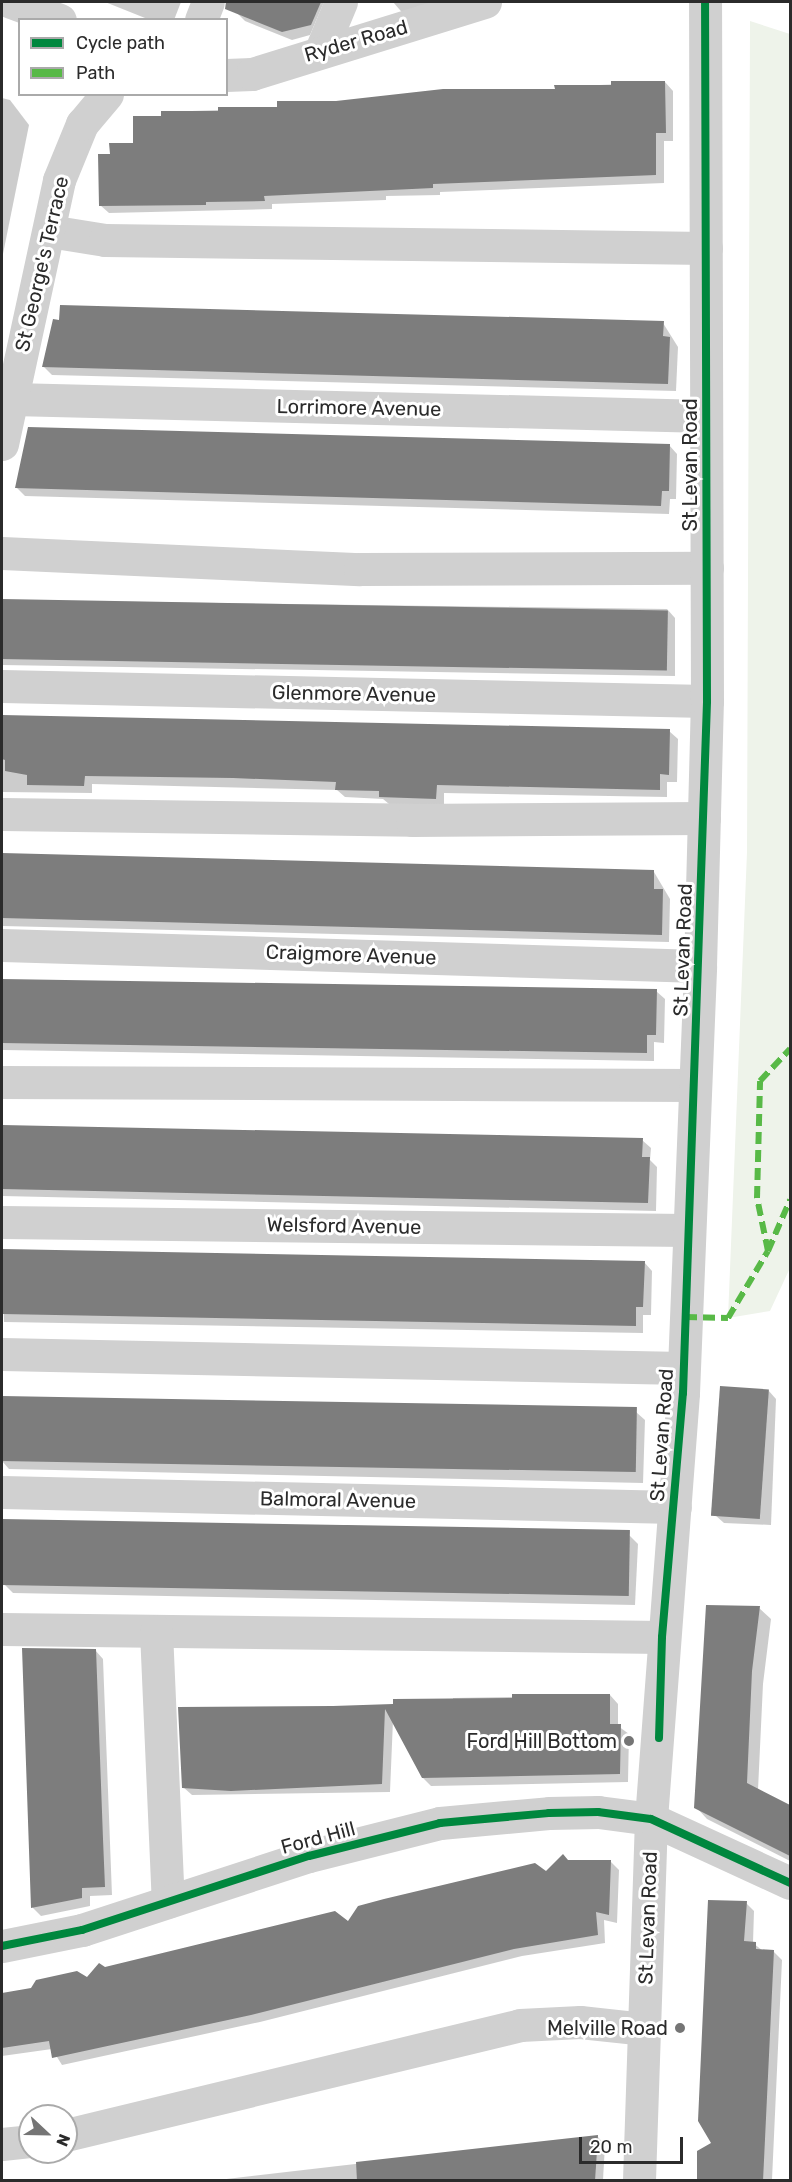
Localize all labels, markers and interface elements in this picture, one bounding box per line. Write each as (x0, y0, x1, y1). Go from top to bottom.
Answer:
street label: Ryder Road (301, 15, 411, 67)
legend (18, 18, 228, 96)
text: Cycle path (76, 32, 165, 54)
text: Path (76, 62, 115, 84)
street label: St George's Terrace (10, 174, 74, 354)
street label: Lorrimore Avenue (276, 395, 442, 421)
street label: St Levan Road (678, 398, 702, 532)
street label: Glenmore Avenue (271, 681, 437, 707)
street label: St Levan Road (669, 883, 697, 1017)
street label: Craigmore Avenue (265, 940, 437, 970)
street label: Welsford Avenue (266, 1213, 422, 1239)
street label: St Levan Road (645, 1368, 679, 1502)
street label: Balmoral Avenue (259, 1487, 417, 1513)
place label: Ford Hill Bottom (466, 1729, 617, 1753)
marker: Ford Hill Bottom (622, 1734, 636, 1748)
street label: Ford Hill (278, 1817, 358, 1859)
street label: St Levan Road (634, 1851, 662, 1985)
place label: Melville Road (547, 2016, 668, 2040)
marker: Melville Road (673, 2021, 687, 2035)
north arrow (18, 2104, 78, 2164)
scale bar (582, 2125, 686, 2163)
text: N (52, 2131, 74, 2149)
text: 20 m (590, 2136, 632, 2158)

